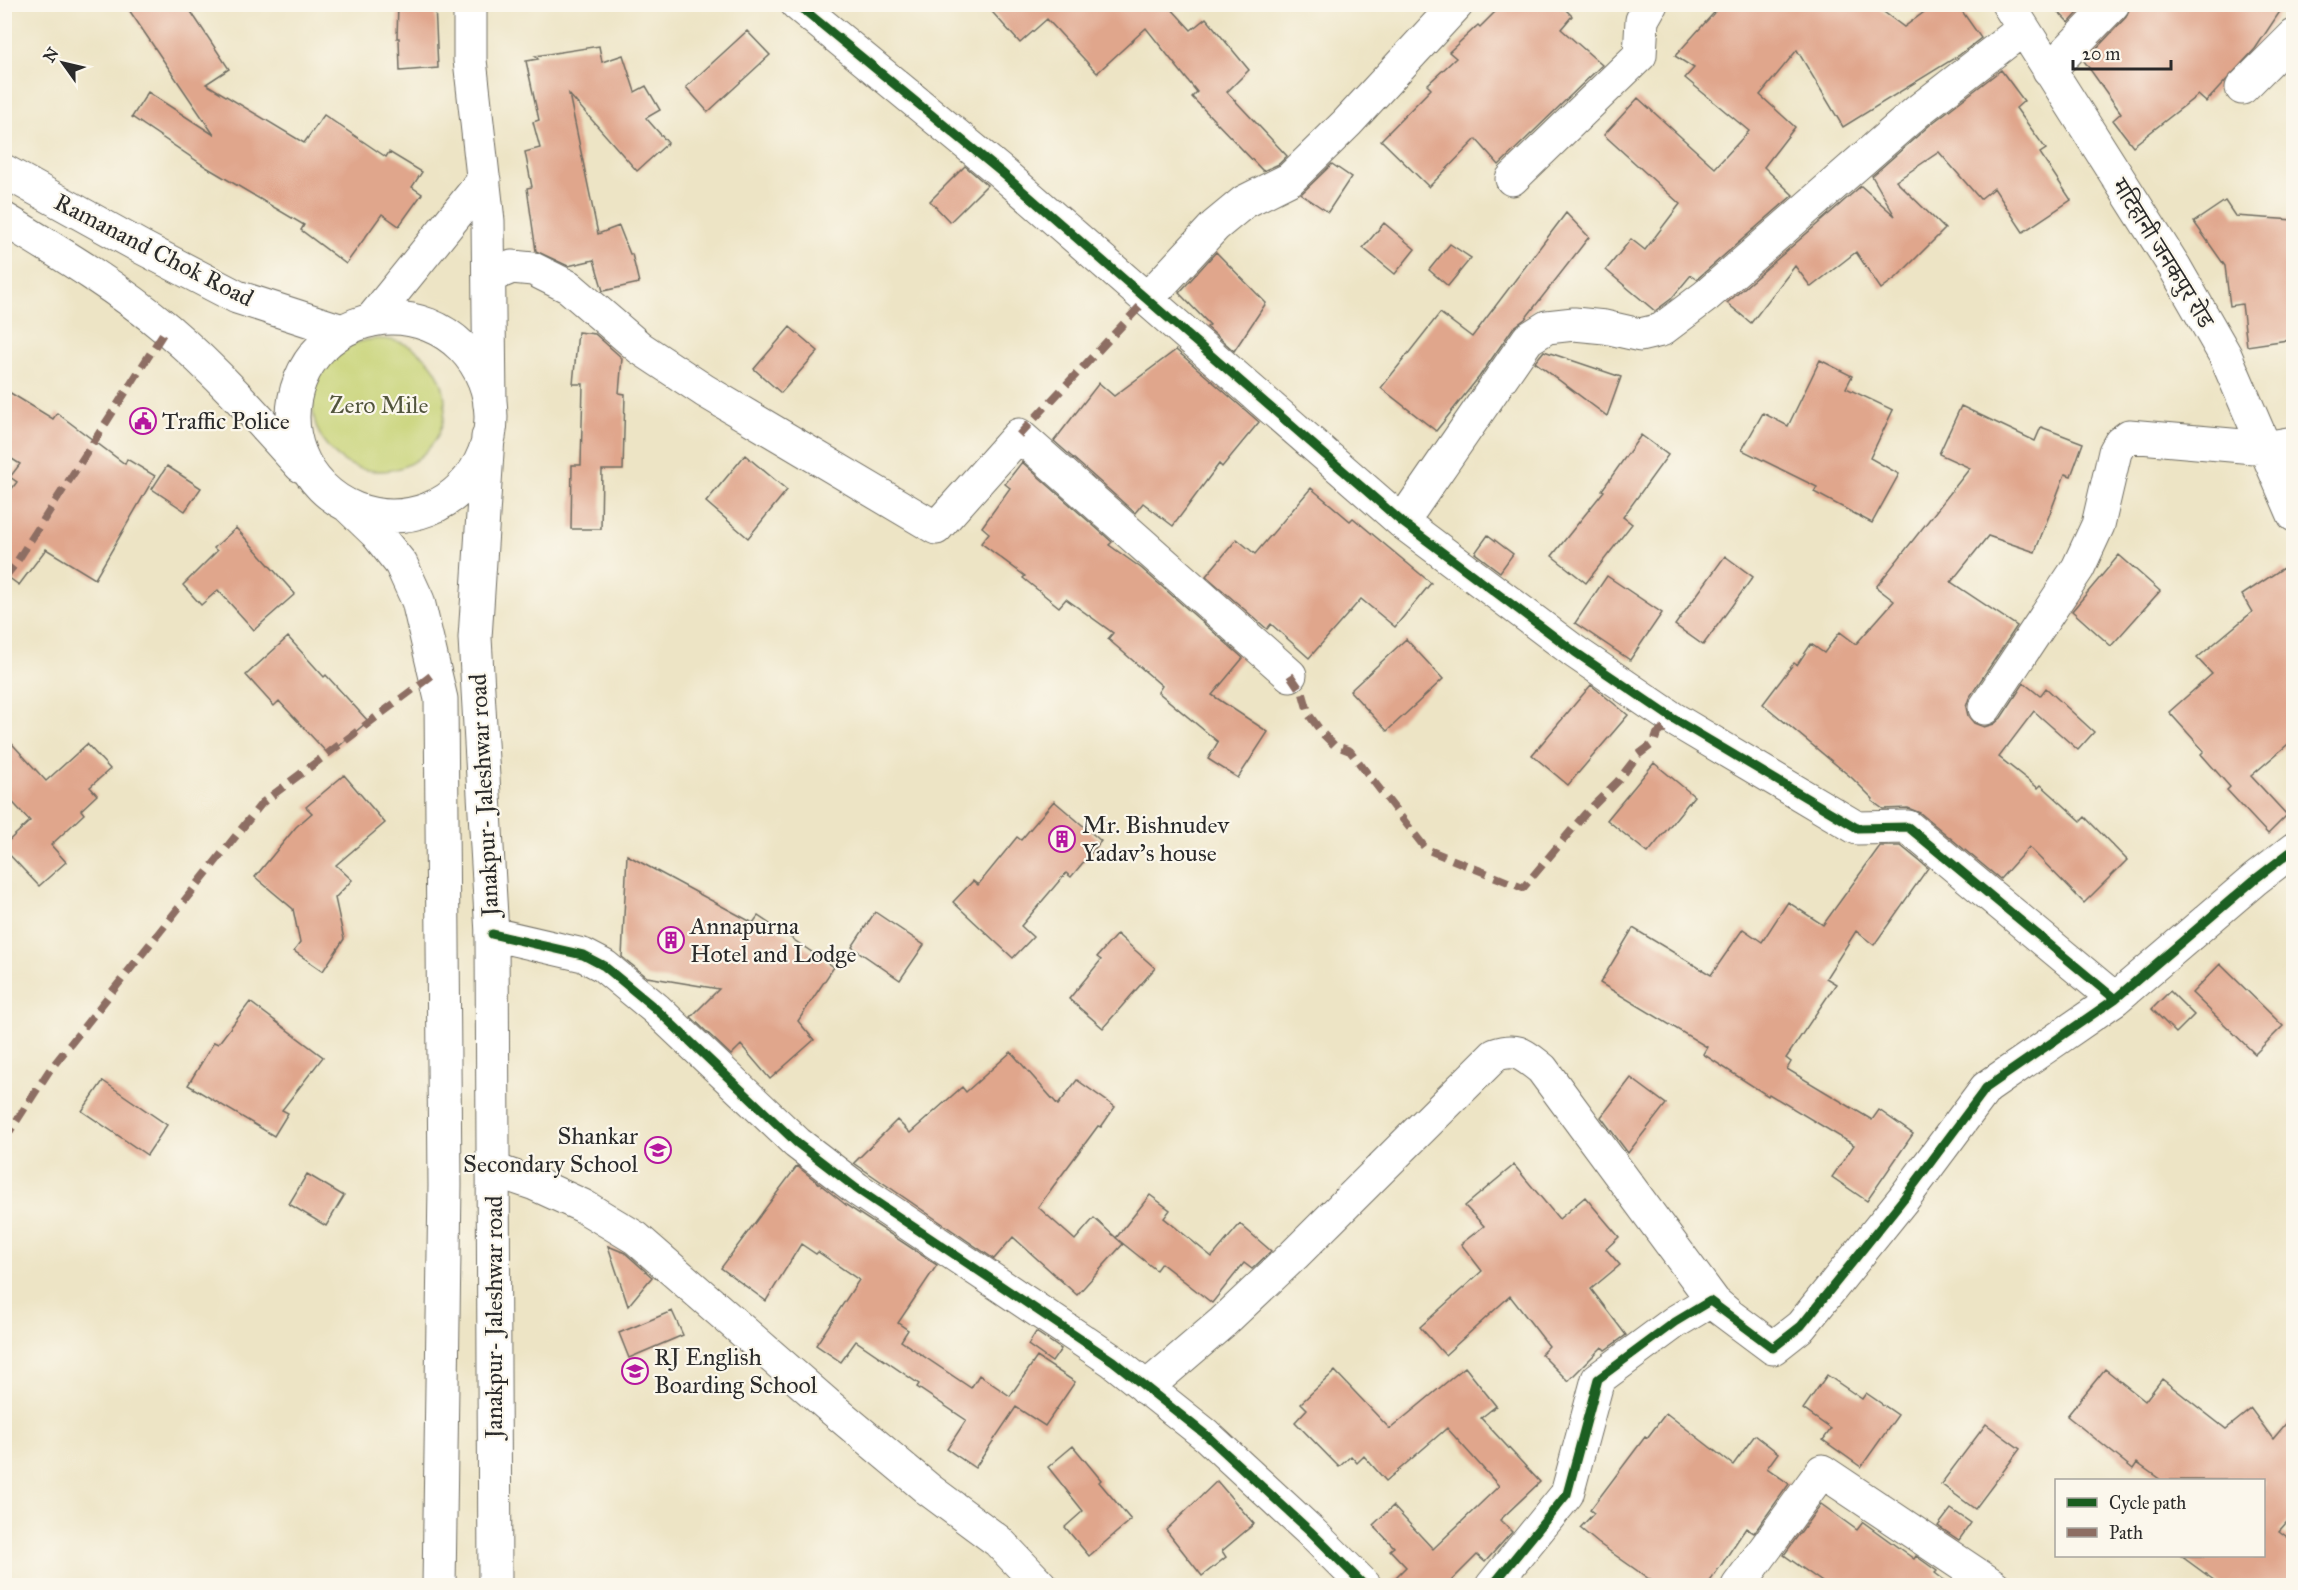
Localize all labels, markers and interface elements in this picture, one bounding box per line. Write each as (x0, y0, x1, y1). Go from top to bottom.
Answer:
north arrow (33, 33, 93, 93)
scale bar (2073, 33, 2170, 71)
text: 20 m (2082, 43, 2120, 65)
text: N (39, 44, 63, 66)
street label: मटिहानी जनकपुर रोड (2105, 172, 2222, 334)
street label: Ramanand Chok Road (49, 187, 259, 313)
park label: Zero Mile (329, 390, 429, 420)
public building icon: Traffic Police (128, 406, 158, 436)
place label: Traffic Police (162, 406, 290, 436)
street label: Janakpur- Jaleshwar road (463, 673, 505, 920)
place label: Mr. Bishnudev Yadav's house (1082, 810, 1230, 868)
building icon: Mr. Bishnudev Yadav's house (1047, 824, 1077, 854)
place label: Annapurna Hotel and Lodge (689, 911, 856, 969)
building icon: Annapurna Hotel and Lodge (656, 925, 686, 955)
place label: Shankar Secondary School (463, 1121, 639, 1179)
school or university icon: Shankar Secondary School (643, 1135, 673, 1165)
street label: Janakpur- Jaleshwar road (479, 1195, 509, 1442)
place label: RJ English Boarding School (654, 1342, 818, 1400)
school or university icon: RJ English Boarding School (620, 1356, 650, 1386)
legend (2055, 1479, 2265, 1557)
text: Cycle path (2109, 1492, 2186, 1514)
text: Path (2109, 1522, 2143, 1544)

